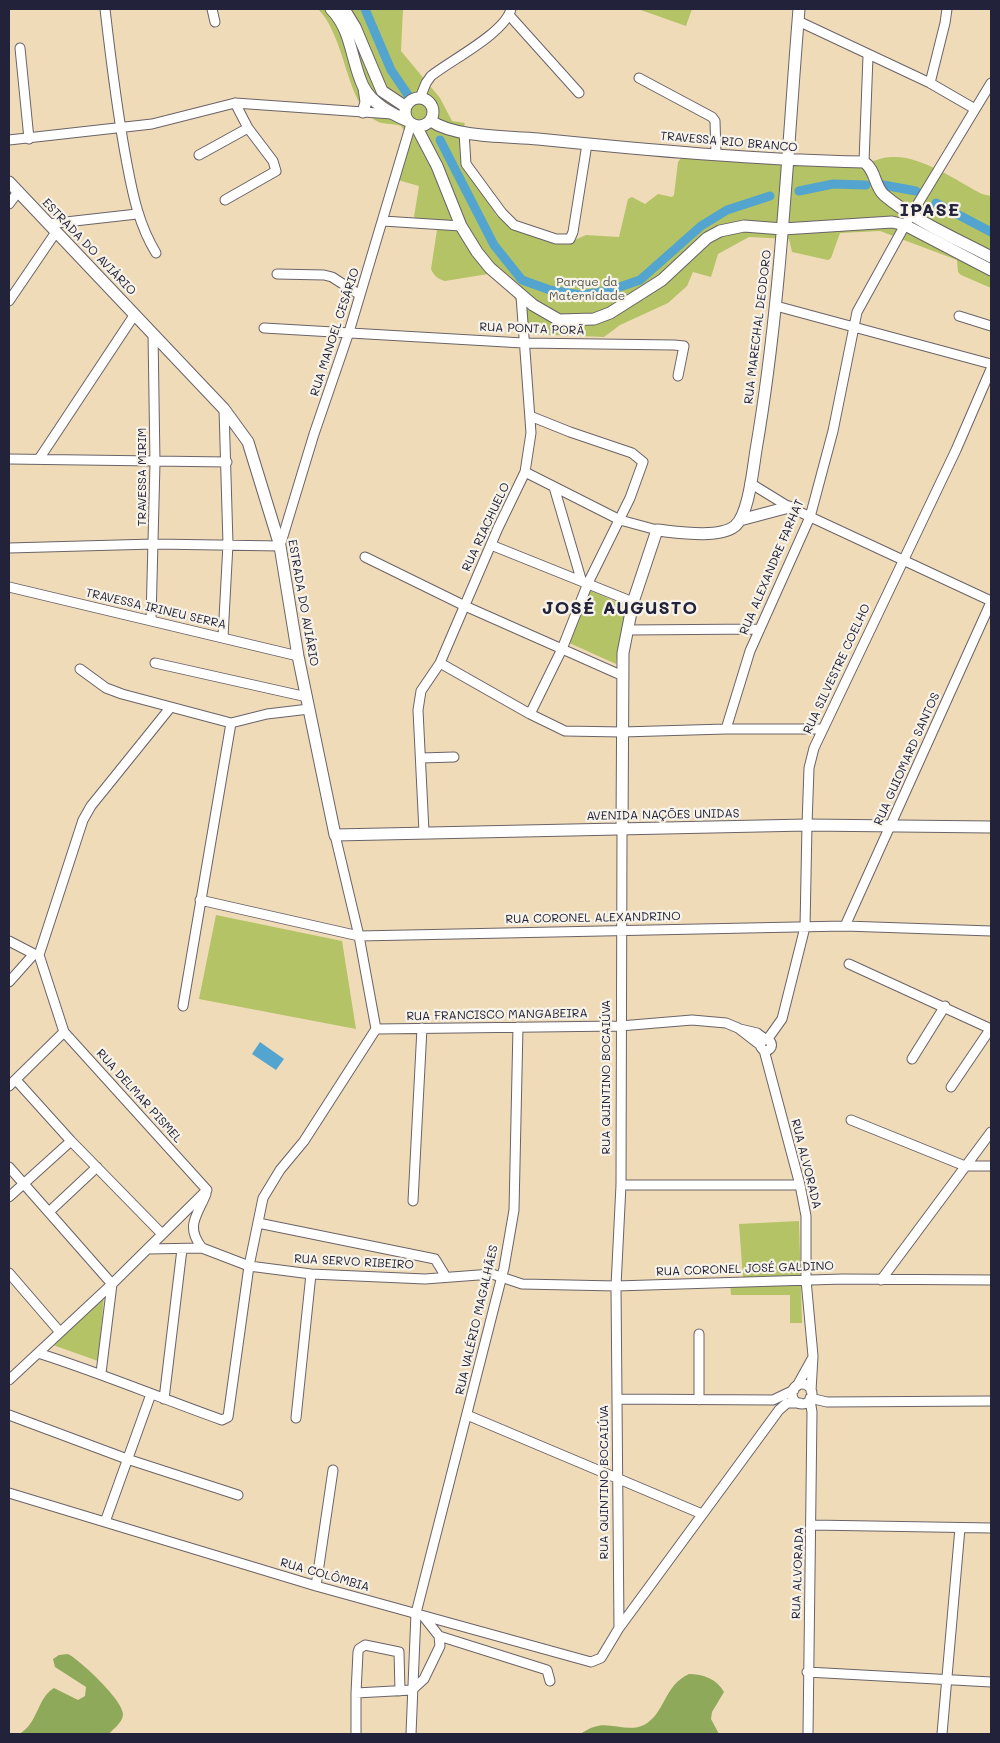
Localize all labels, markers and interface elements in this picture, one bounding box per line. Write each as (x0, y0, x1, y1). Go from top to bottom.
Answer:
street label: TRAVESSA RIO BRANCO (660, 129, 798, 155)
street label: ESTRADA DO AVIÁRIO (39, 196, 139, 298)
district label: IPASE (899, 199, 961, 221)
street label: RUA MARECHAL DEODORO (741, 249, 775, 405)
street label: RUA MANOEL CESÁRIO (307, 266, 363, 398)
park label: Parque da Maternidade (549, 275, 625, 303)
street label: RUA PONTA PORÃ (479, 320, 585, 338)
street label: TRAVESSA MIRIM (135, 428, 149, 526)
street label: RUA RIACHUELO (459, 480, 513, 574)
street label: RUA ALEXANDRE FARHAT (737, 497, 807, 637)
street label: ESTRADA DO AVIÁRIO (285, 538, 321, 668)
street label: TRAVESSA IRINEU SERRA (84, 586, 228, 632)
district label: JOSÉ AUGUSTO (540, 597, 700, 619)
street label: RUA SILVESTRE COELHO (800, 602, 874, 736)
street label: RUA GUIOMARD SANTOS (871, 690, 943, 828)
street label: AVENIDA NAÇÕES UNIDAS (586, 806, 740, 824)
street label: RUA CORONEL ALEXANDRINO (505, 909, 681, 927)
street label: RUA QUINTINO BOCAIÚVA (599, 1000, 613, 1154)
street label: RUA FRANCISCO MANGABEIRA (406, 1006, 588, 1024)
street label: RUA DELMAR PISMEL (93, 1046, 185, 1146)
street label: RUA ALVORADA (788, 1118, 824, 1210)
street label: RUA VALÉRIO MAGALHÃES (453, 1244, 501, 1396)
street label: RUA SERVO RIBEIRO (294, 1252, 414, 1272)
street label: RUA CORONEL JOSÉ GALDINO (656, 1259, 834, 1279)
street label: RUA QUINTINO BOCAIÚVA (597, 1405, 611, 1559)
street label: RUA ALVORADA (789, 1527, 807, 1619)
street label: RUA COLÔMBIA (279, 1555, 371, 1595)

